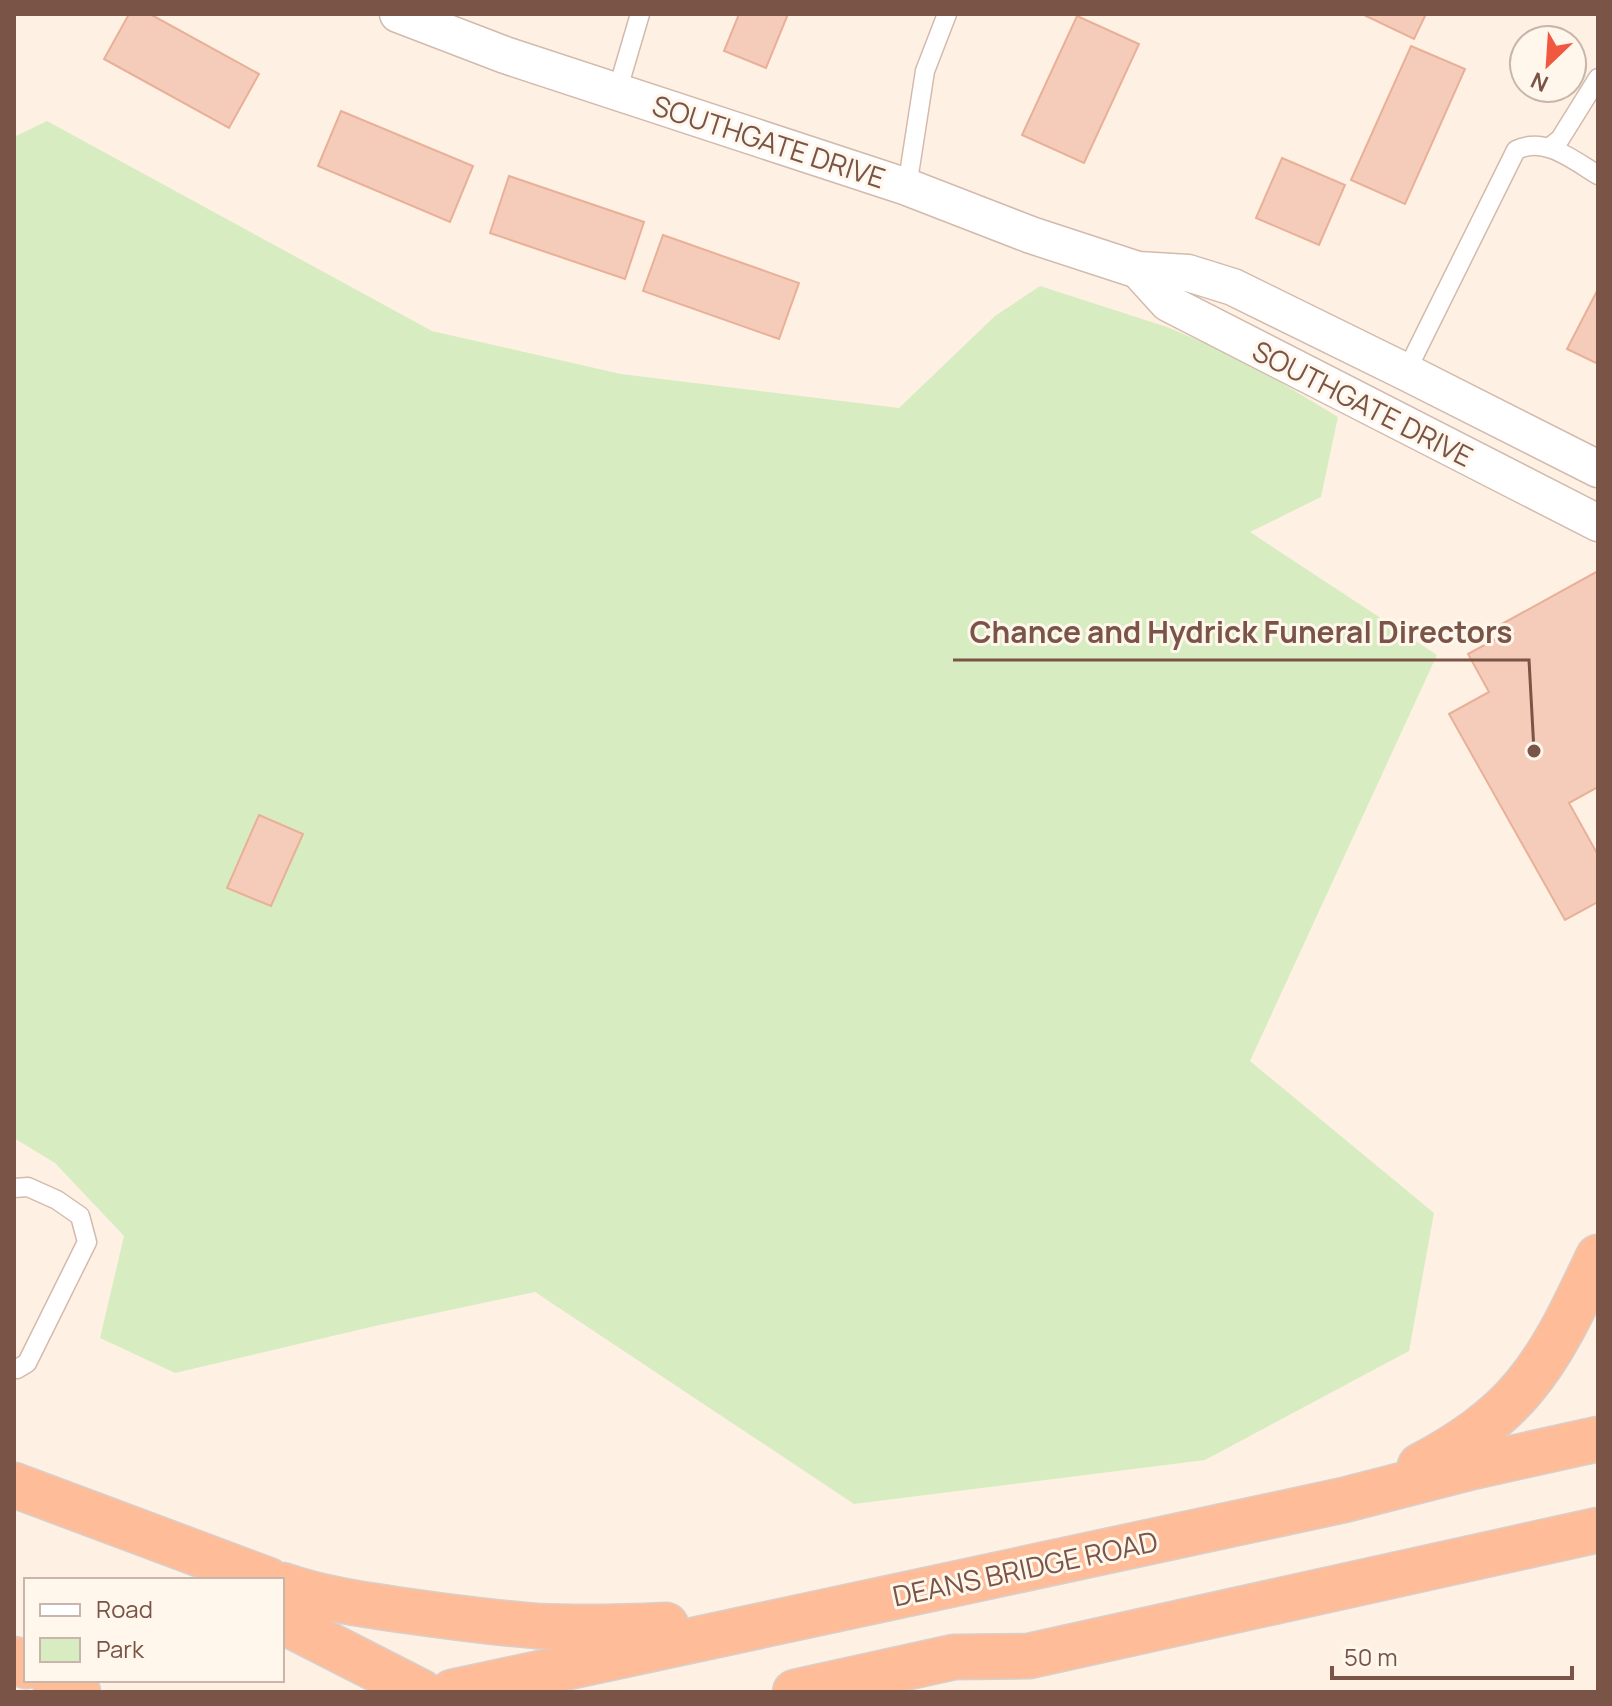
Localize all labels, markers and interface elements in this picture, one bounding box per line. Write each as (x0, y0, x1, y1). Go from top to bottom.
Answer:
north arrow (1508, 24, 1588, 104)
text: N (1526, 65, 1553, 99)
street label: SOUTHGATE DRIVE (648, 85, 890, 197)
street label: SOUTHGATE DRIVE (1246, 331, 1480, 475)
callout: Chance and Hydrick Funeral Directors (953, 606, 1529, 660)
text: Chance and Hydrick Funeral Directors (969, 611, 1513, 652)
street label: DEANS BRIDGE ROAD (889, 1521, 1161, 1615)
legend (24, 1578, 284, 1682)
text: Road (96, 1592, 153, 1625)
scale bar (1332, 1630, 1572, 1680)
text: Park (96, 1632, 145, 1665)
text: 50 m (1344, 1640, 1398, 1673)

